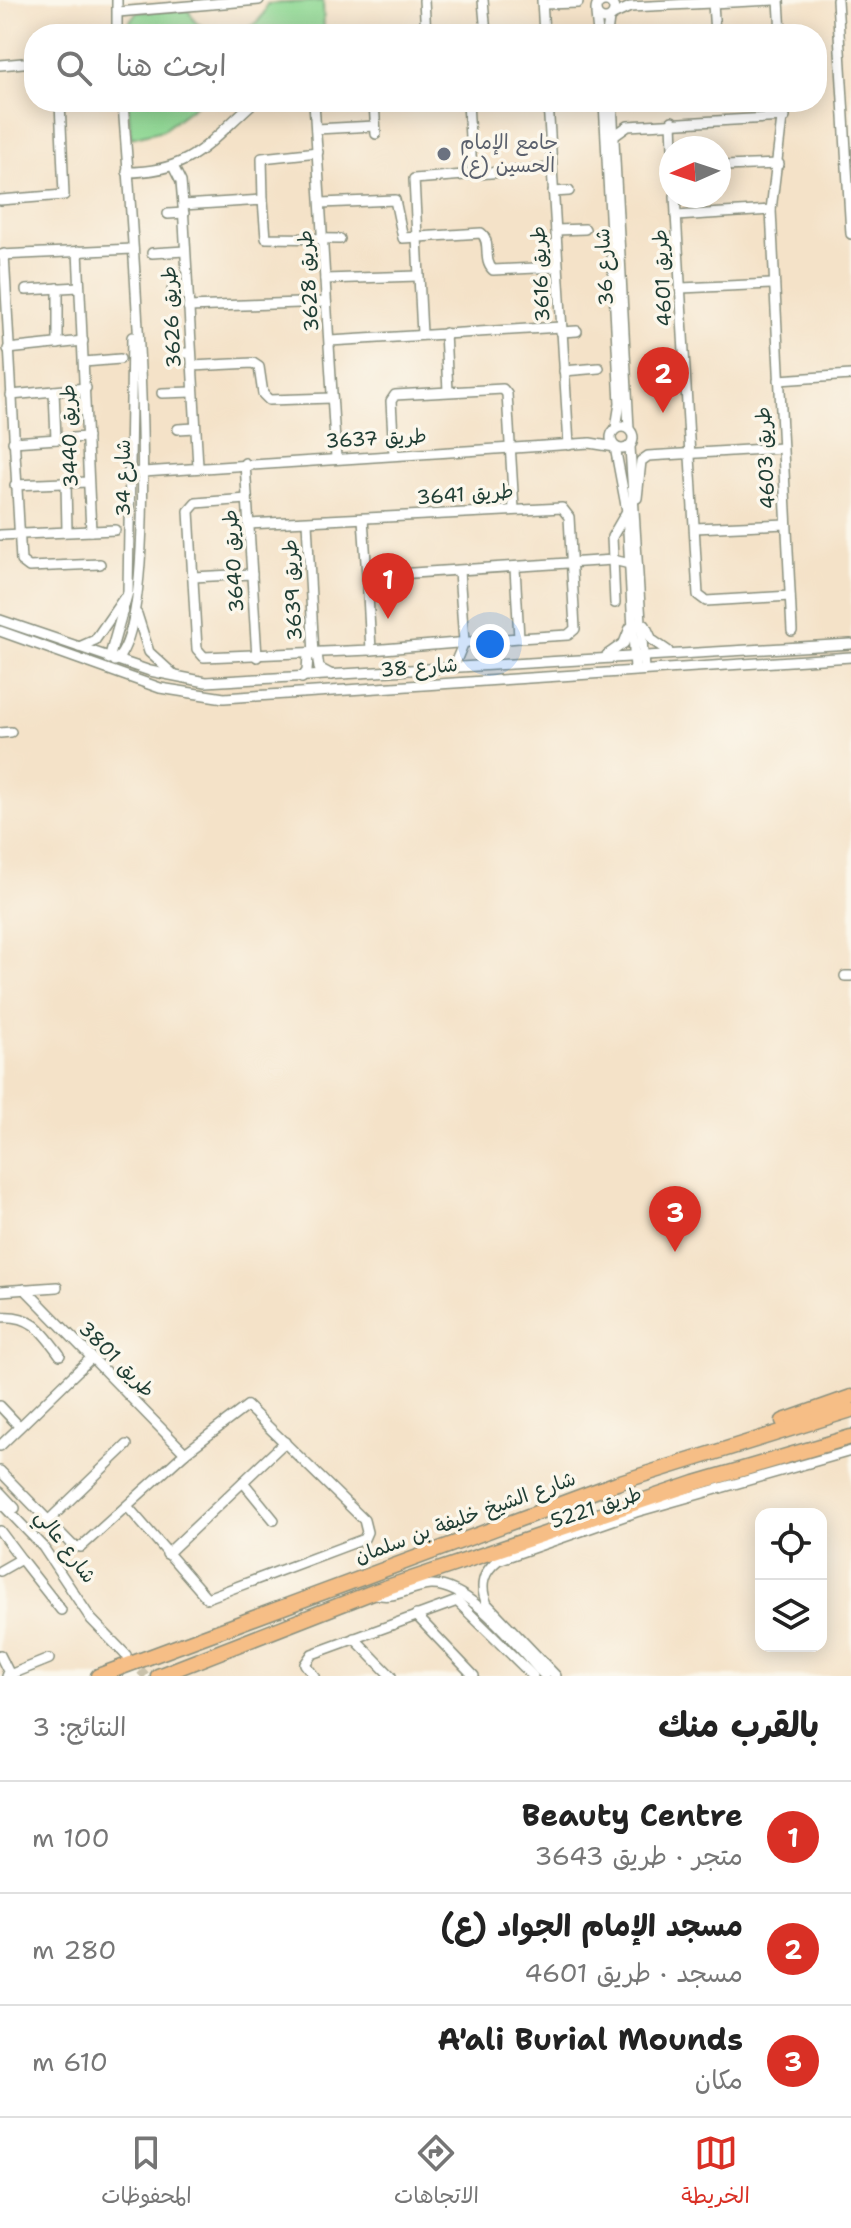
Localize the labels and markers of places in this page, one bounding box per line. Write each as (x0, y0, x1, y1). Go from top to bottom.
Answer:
place label: جامع الإمام الحسين (ع) (460, 129, 558, 179)
marker: جامع الإمام الحسين (ع) (435, 145, 453, 163)
pin: 2 (637, 347, 689, 413)
pin: 1 (362, 553, 414, 619)
pin: 3 (649, 1186, 701, 1252)

